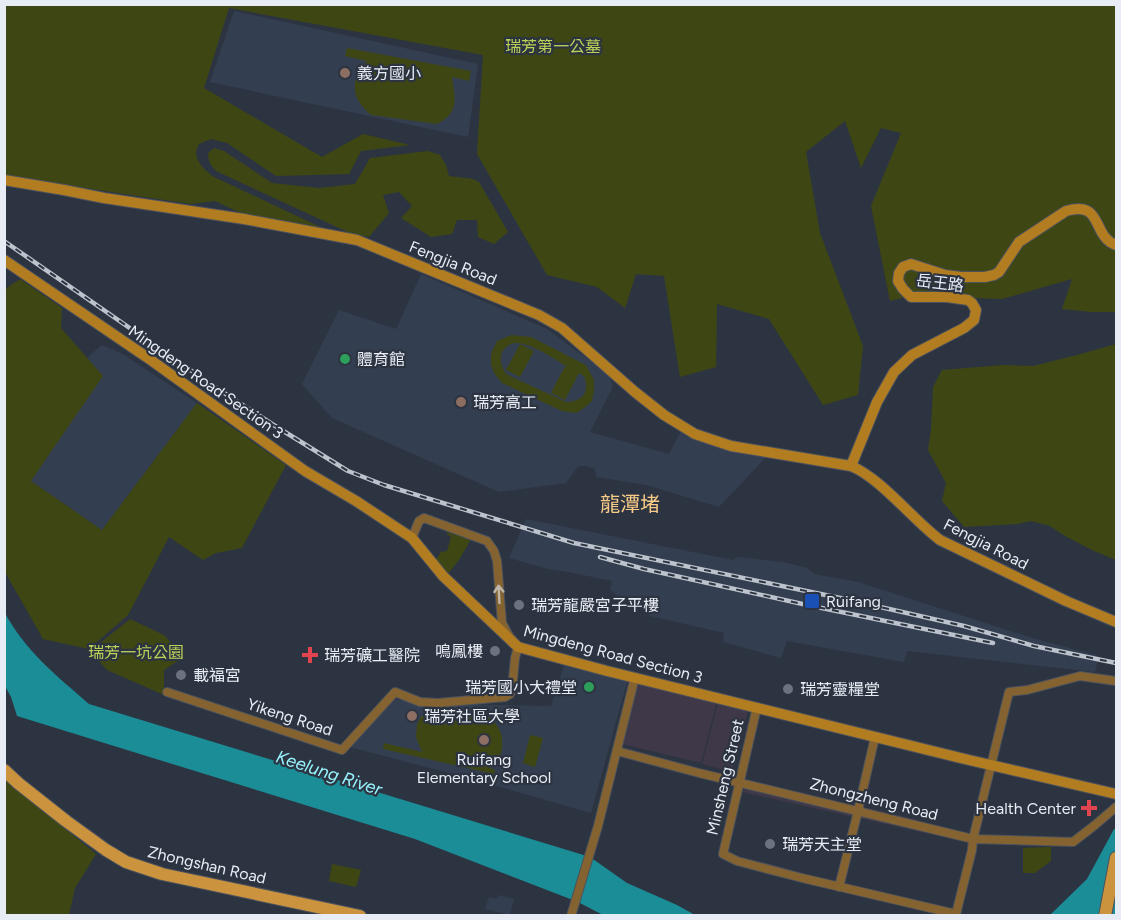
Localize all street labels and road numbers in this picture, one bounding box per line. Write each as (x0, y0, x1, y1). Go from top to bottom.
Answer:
street label: Fengjia Road (407, 237, 499, 289)
street label: 岳王路 (915, 271, 965, 295)
street label: Mingdeng Road Section 3 (125, 321, 287, 443)
street label: Fengjia Road (940, 515, 1032, 573)
street label: Mingdeng Road Section 3 (521, 621, 705, 687)
street label: Yikeng Road (245, 694, 335, 740)
street label: Minsheng Street (702, 717, 748, 837)
street label: Zhongzheng Road (808, 774, 940, 824)
street label: Zhongshan Road (146, 842, 268, 888)

